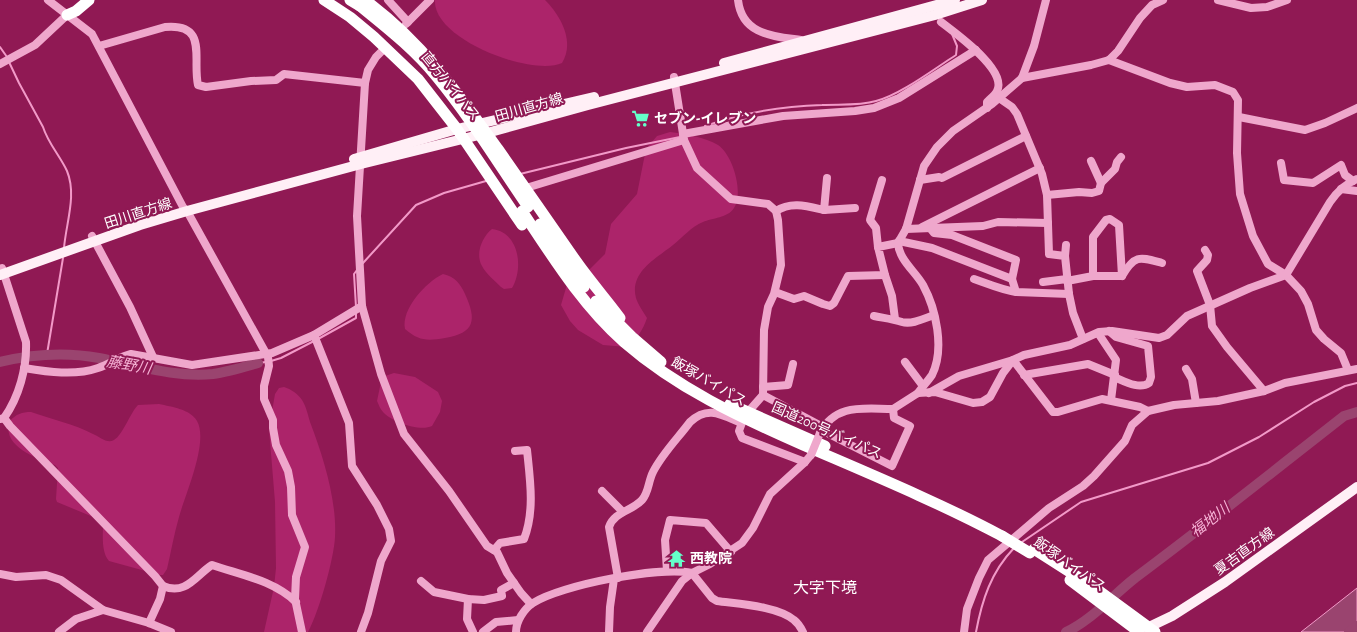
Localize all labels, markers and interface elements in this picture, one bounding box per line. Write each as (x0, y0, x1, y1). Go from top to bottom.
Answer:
street label: 直方バイパス (418, 48, 484, 124)
street label: 田川直方線 (493, 90, 565, 124)
supermarket icon: セブン-イレブン (630, 108, 650, 128)
place label: セブン-イレブン (654, 110, 756, 126)
street label: 田川直方線 (102, 195, 174, 231)
water label: 藤野川 (105, 353, 155, 377)
street label: 飯塚バイパス (669, 354, 749, 409)
street label: 国道200号バイパス (769, 399, 884, 461)
water label: 福地川 (1187, 499, 1234, 540)
street label: 夏吉直方線 (1211, 524, 1277, 578)
street label: 飯塚バイパス (1031, 534, 1108, 595)
temple icon: 西教院 (666, 548, 686, 568)
place label: 西教院 (690, 551, 732, 566)
district label: 大字下境 (793, 580, 857, 596)

